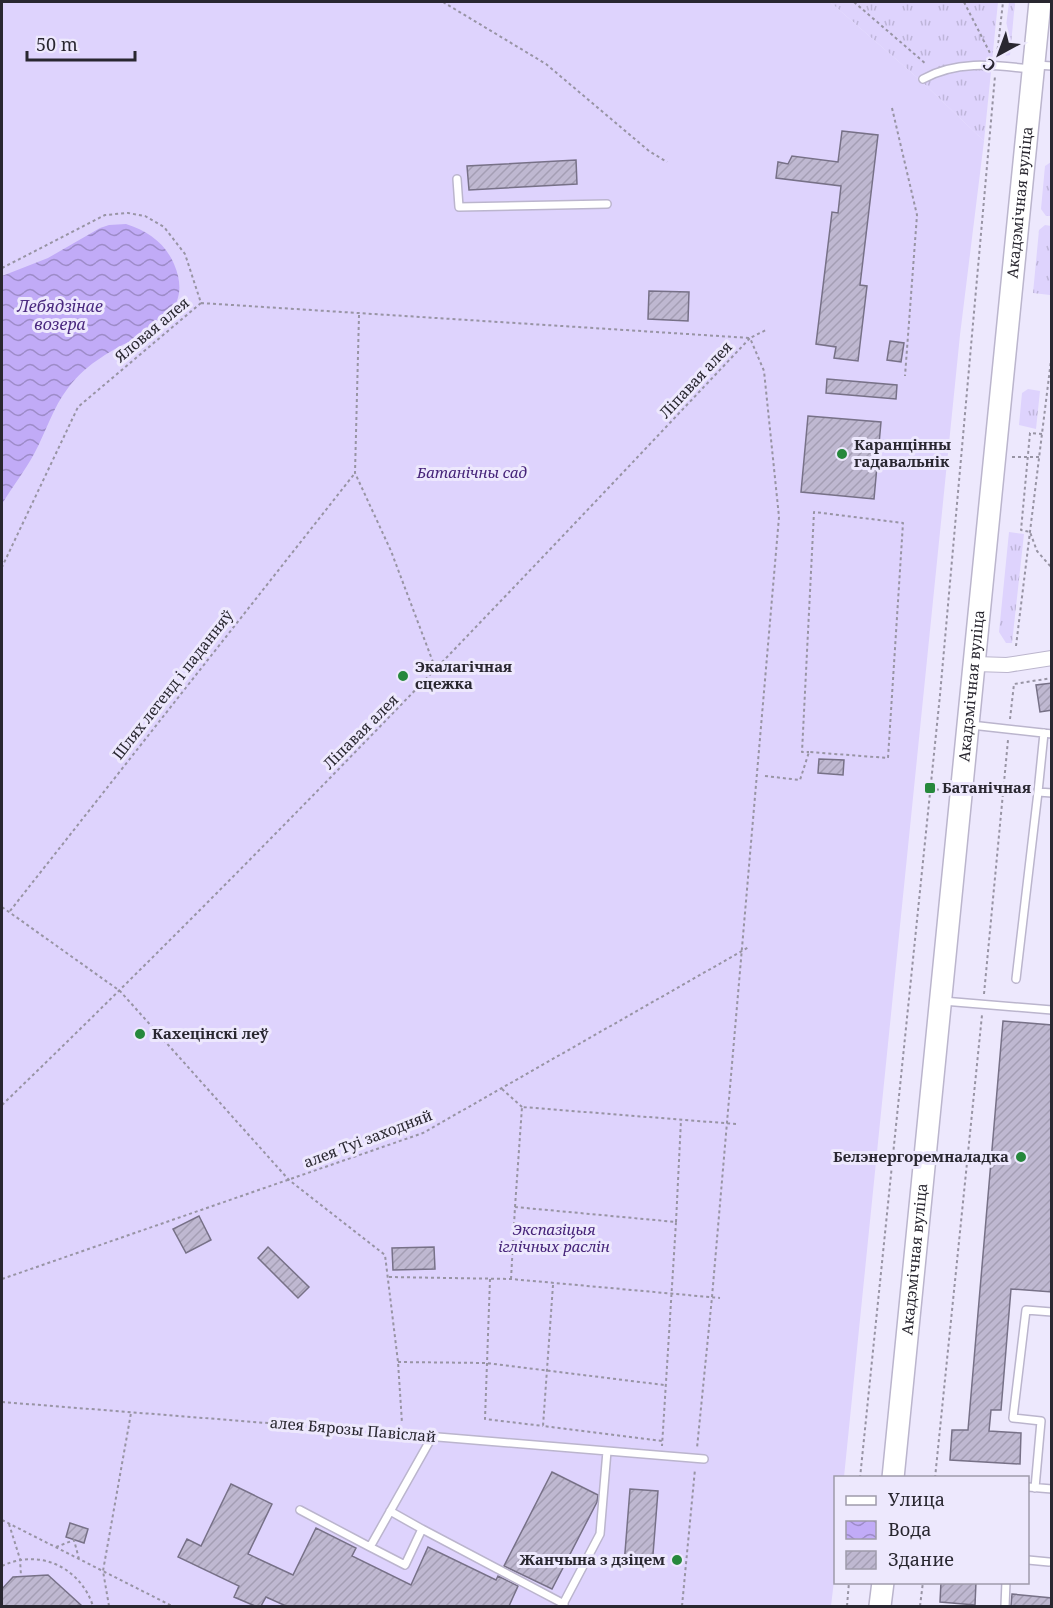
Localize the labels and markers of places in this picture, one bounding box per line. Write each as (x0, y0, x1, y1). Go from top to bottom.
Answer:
place label: Каранцінны гадавальнік (854, 434, 951, 471)
marker: Каранцінны гадавальнік (835, 447, 849, 461)
place label: Экалагічная сцежка (415, 656, 512, 693)
marker: Экалагічная сцежка (396, 669, 410, 683)
place label: Батанічная (942, 777, 1031, 797)
marker: Батанічная (923, 781, 937, 795)
place label: Кахецінскі леў (152, 1023, 270, 1043)
marker: Кахецінскі леў (133, 1027, 147, 1041)
place label: Белэнергоремналадка (833, 1146, 1009, 1166)
marker: Белэнергоремналадка (1014, 1150, 1028, 1164)
place label: Жанчына з дзіцем (519, 1549, 665, 1569)
marker: Жанчына з дзіцем (670, 1553, 684, 1567)

